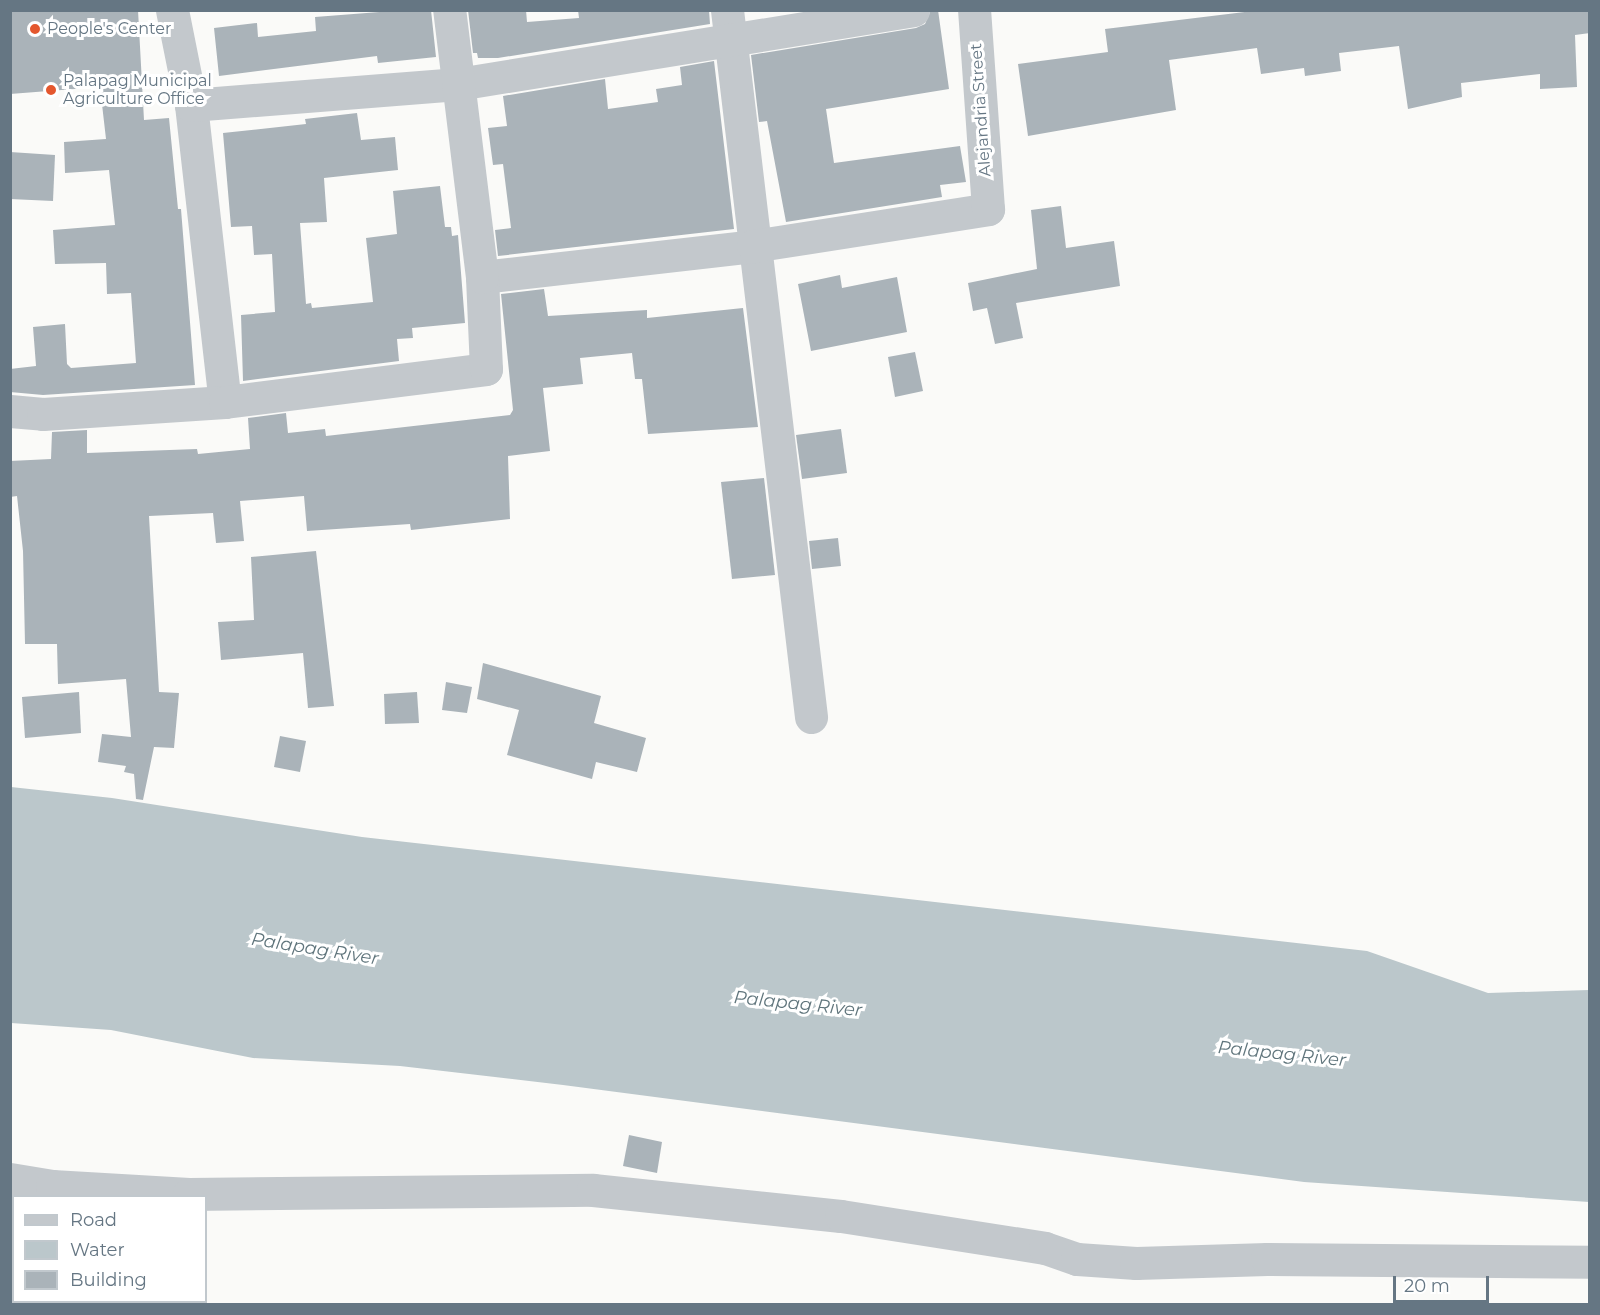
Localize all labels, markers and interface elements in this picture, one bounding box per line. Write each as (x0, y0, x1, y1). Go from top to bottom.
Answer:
place label: People's Center (47, 19, 171, 39)
marker: People's Center (28, 22, 42, 36)
street label: Alejandria Street (967, 43, 995, 177)
place label: Palapag Municipal Agriculture Office (63, 71, 212, 109)
marker: Palapag Municipal Agriculture Office (44, 83, 58, 97)
water label: Palapag River (250, 928, 380, 970)
water label: Palapag River (733, 987, 863, 1021)
water label: Palapag River (1217, 1037, 1347, 1071)
legend (12, 1195, 207, 1303)
text: Road (70, 1209, 117, 1231)
text: Water (70, 1239, 125, 1261)
scale bar (1396, 1264, 1492, 1302)
text: Building (70, 1269, 147, 1291)
text: 20 m (1404, 1275, 1450, 1297)

